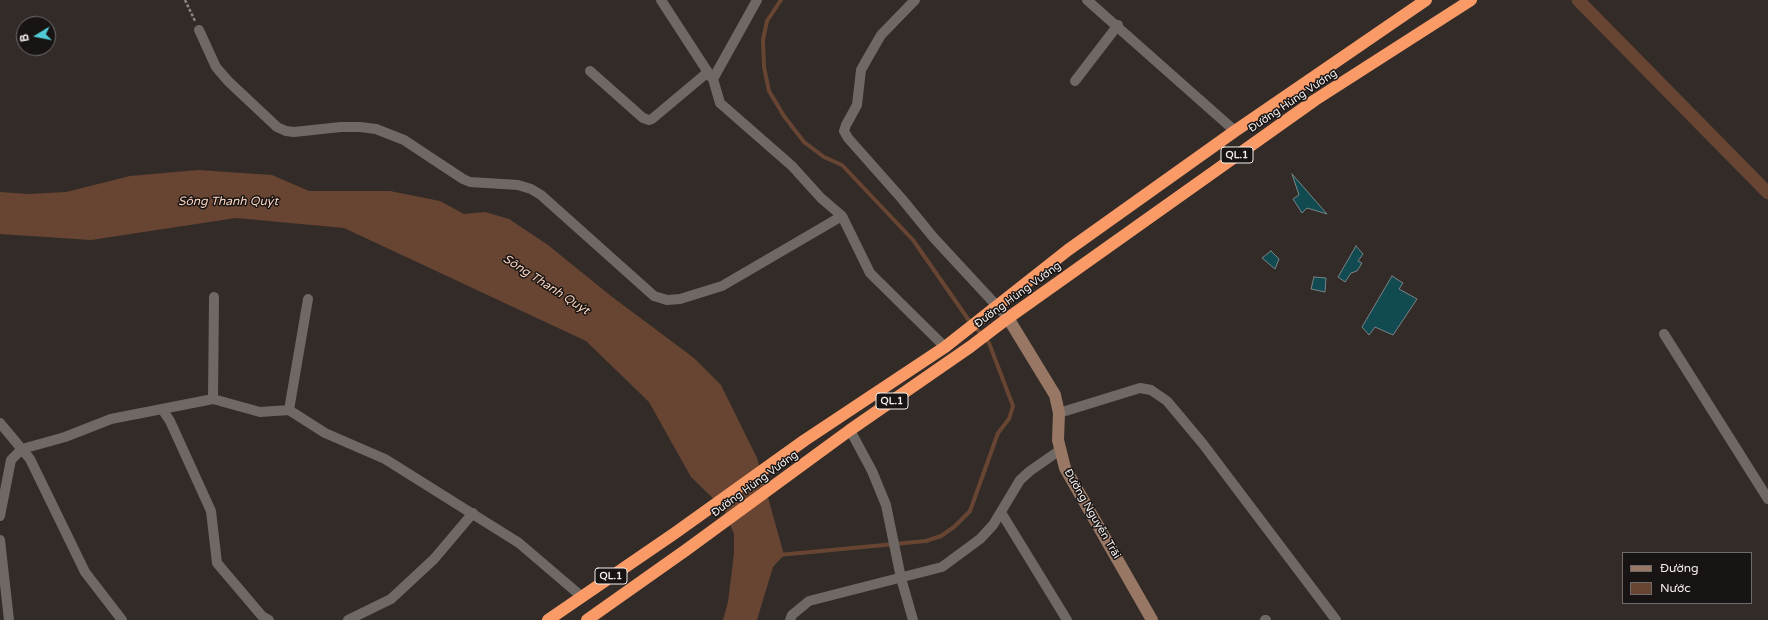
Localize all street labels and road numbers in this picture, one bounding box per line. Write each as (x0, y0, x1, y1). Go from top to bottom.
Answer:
street label: Đường Hùng Vương (1246, 66, 1340, 136)
road number: QL.1 (1221, 147, 1253, 163)
street label: Đường Hùng Vương (972, 259, 1064, 331)
road number: QL.1 (876, 393, 908, 409)
street label: Đường Hùng Vương (709, 448, 801, 520)
street label: Đường Nguyễn Trãi (1061, 467, 1123, 561)
road number: QL.1 (595, 568, 627, 584)

